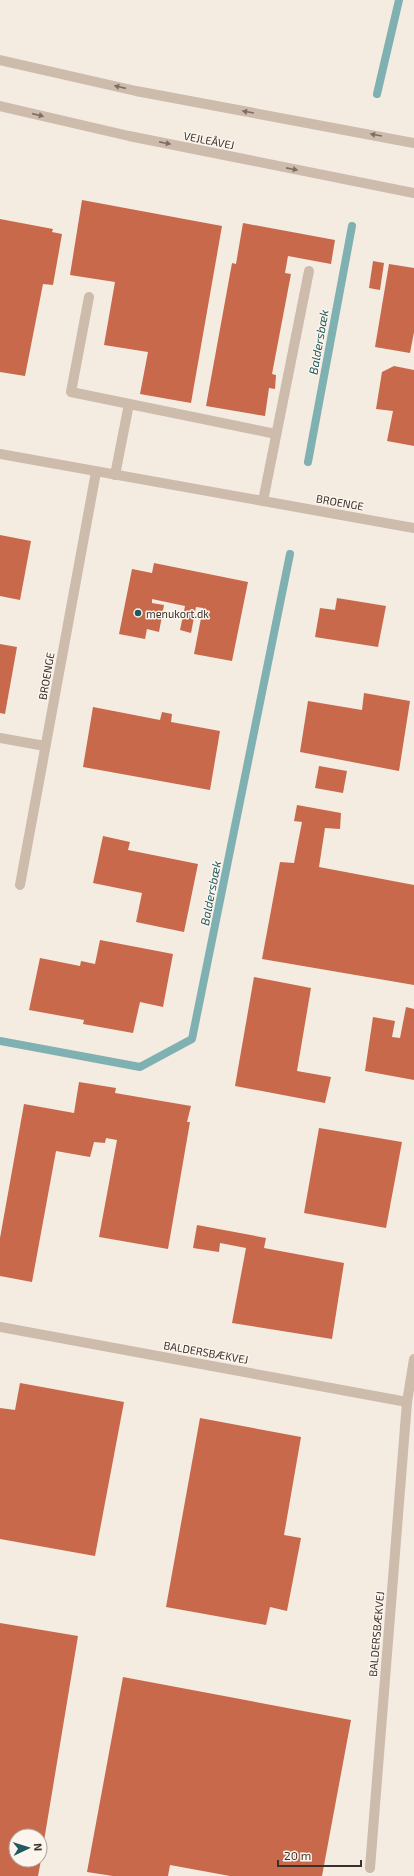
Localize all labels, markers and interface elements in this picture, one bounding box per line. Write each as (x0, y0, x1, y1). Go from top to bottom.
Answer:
one-way arrow (114, 84, 126, 90)
one-way arrow (242, 109, 254, 115)
one-way arrow (32, 112, 44, 118)
street label: VEJLEÅVEJ (182, 129, 236, 151)
one-way arrow (370, 132, 382, 138)
one-way arrow (159, 141, 171, 147)
one-way arrow (286, 166, 298, 172)
water label: Baldersbæk (305, 308, 331, 376)
street label: BROENGE (315, 491, 365, 513)
place label: menukort.dk (146, 607, 209, 620)
marker: menukort.dk (133, 608, 143, 618)
street label: BROENGE (35, 651, 57, 701)
water label: Baldersbæk (197, 859, 223, 927)
street label: BALDERSBÆKVEJ (163, 1338, 249, 1366)
street label: BALDERSBÆKVEJ (366, 1591, 386, 1677)
north arrow (8, 1828, 48, 1868)
scale bar (278, 1842, 361, 1868)
text: N (32, 1843, 45, 1852)
text: 20 m (284, 1848, 311, 1862)

